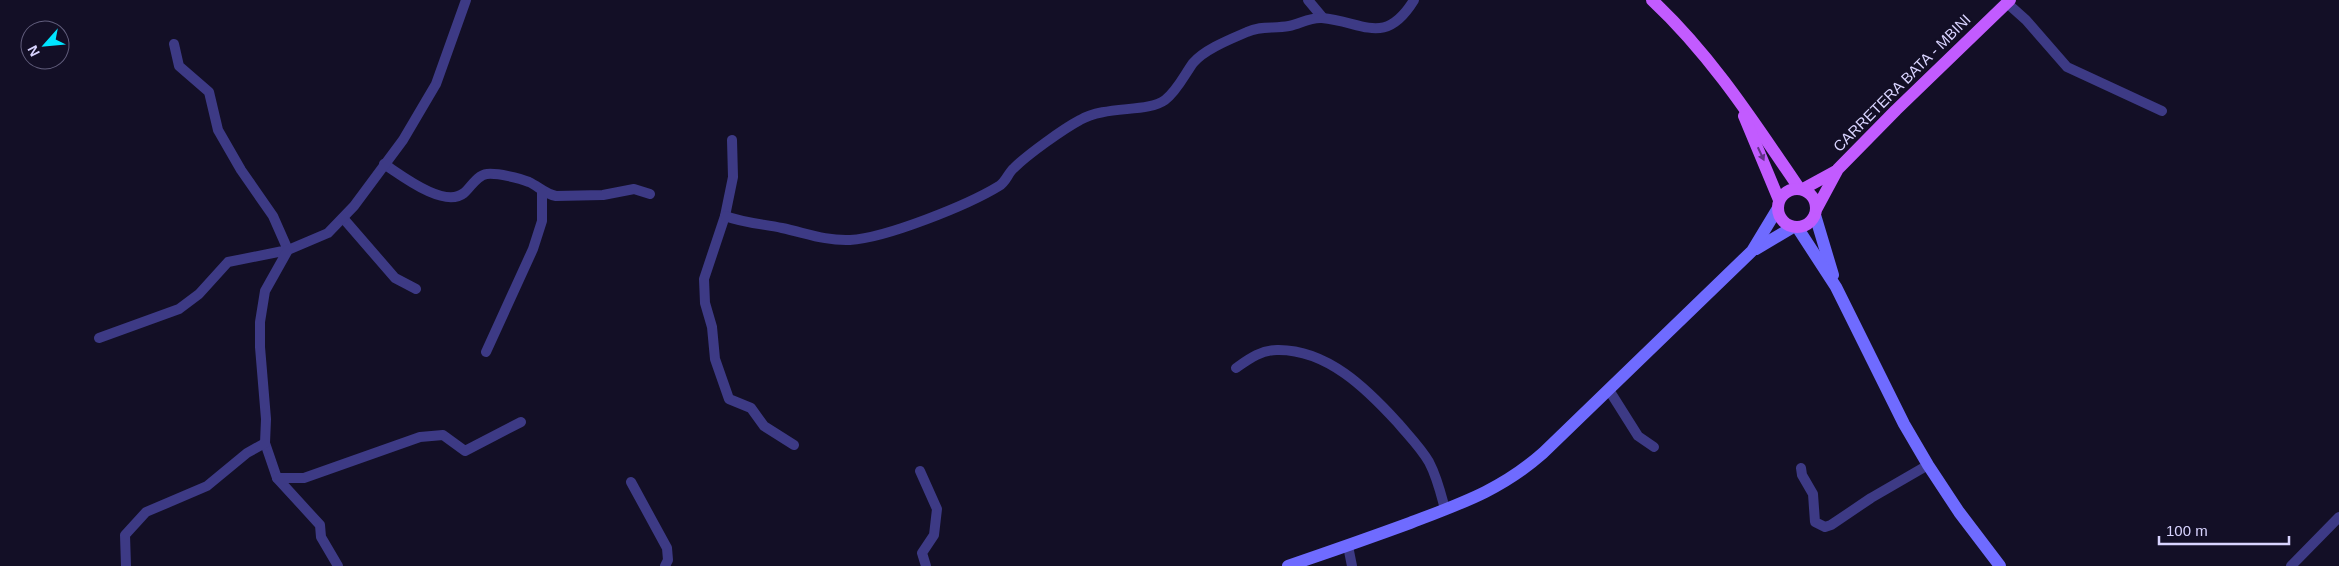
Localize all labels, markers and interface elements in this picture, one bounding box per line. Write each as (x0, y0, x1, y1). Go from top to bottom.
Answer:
street label: CARRETERA BATA - MBINI (1830, 11, 1974, 155)
north arrow (20, 20, 70, 70)
text: N (24, 43, 43, 59)
one-way arrow (1757, 147, 1765, 161)
scale bar (2159, 514, 2289, 546)
text: 100 m (2166, 522, 2208, 539)

